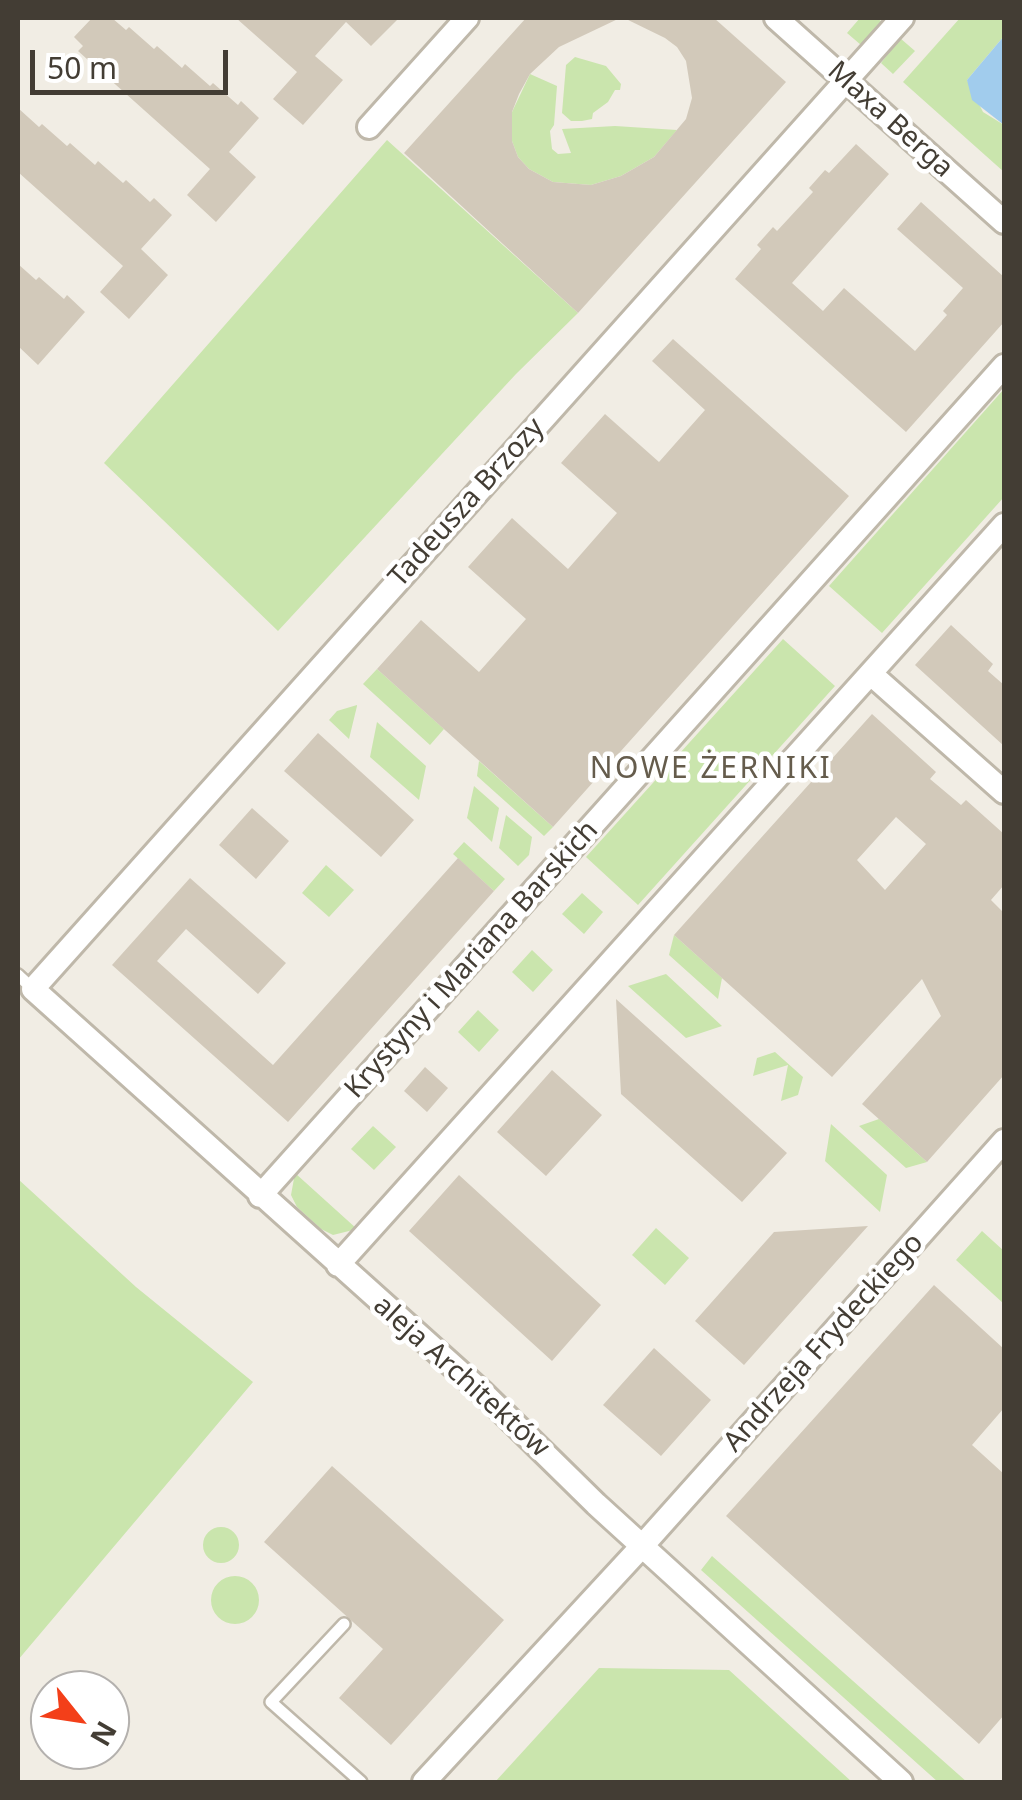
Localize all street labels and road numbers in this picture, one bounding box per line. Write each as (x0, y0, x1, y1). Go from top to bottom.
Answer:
street label: Maxa Berga (820, 55, 960, 185)
street label: Tadeusza Brzozy (382, 412, 552, 594)
street label: Krystyny i Mariana Barskich (338, 814, 606, 1106)
street label: Andrzeja Frydeckiego (717, 1227, 931, 1459)
street label: aleja Architektów (366, 1289, 556, 1465)

